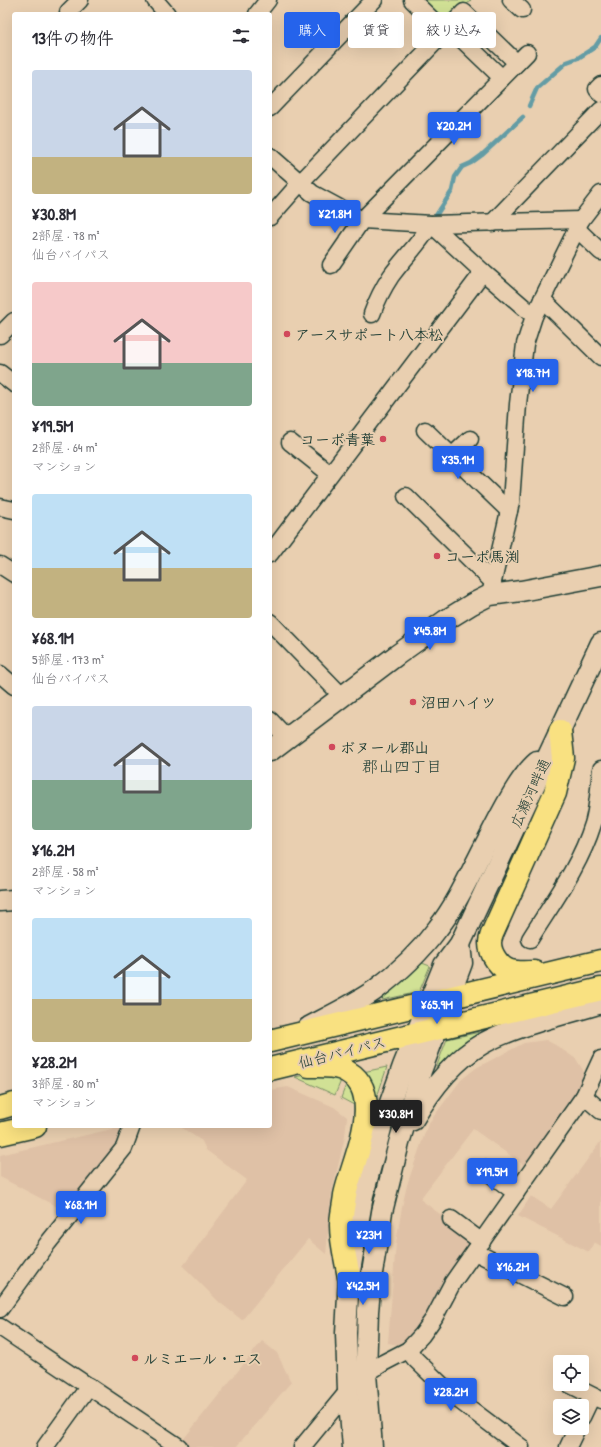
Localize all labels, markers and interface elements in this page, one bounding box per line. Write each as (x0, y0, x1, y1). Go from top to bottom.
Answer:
chip: 購入 (284, 12, 340, 48)
chip: 賃貸 (348, 12, 404, 48)
chip: 絞り込み (412, 12, 496, 48)
icon: filters (230, 25, 252, 47)
text: 13件の物件 (32, 26, 114, 49)
icon: home (106, 96, 178, 168)
pin: ¥20.2M (421, 112, 487, 146)
text: ¥20.2M (437, 116, 471, 134)
pin: ¥21.8M (302, 200, 368, 234)
text: ¥30.8M (32, 202, 76, 225)
text: ¥21.8M (319, 204, 351, 222)
text: 2部屋 · 78 m² (32, 226, 100, 244)
text: 仙台バイパス (32, 245, 110, 263)
icon: home (106, 308, 178, 380)
place label: アースサポート八本松 (295, 324, 444, 345)
marker: アースサポート八本松 (282, 329, 292, 339)
pin: ¥18.7M (500, 359, 566, 393)
text: ¥18.7M (516, 363, 550, 381)
text: ¥19.5M (32, 414, 73, 437)
place label: コーポ青葉 (300, 429, 375, 450)
marker: コーポ青葉 (378, 434, 388, 444)
text: 2部屋 · 64 m² (32, 438, 98, 456)
pin: ¥35.1M (425, 446, 491, 480)
text: ¥35.1M (442, 450, 474, 468)
text: マンション (32, 457, 96, 475)
icon: home (106, 520, 178, 592)
place label: コーポ馬渕 (445, 546, 520, 567)
marker: コーポ馬渕 (432, 551, 442, 561)
pin: ¥45.8M (397, 617, 463, 651)
text: ¥45.8M (414, 621, 446, 639)
text: ¥68.1M (32, 626, 74, 649)
text: 5部屋 · 173 m² (32, 650, 104, 668)
text: 仙台バイパス (32, 669, 110, 687)
place label: 沼田ハイツ (421, 692, 496, 713)
marker: 沼田ハイツ (408, 697, 418, 707)
icon: home (106, 732, 178, 804)
place label: ボヌール郡山 (340, 737, 429, 758)
marker: ボヌール郡山 (327, 742, 337, 752)
district label: 郡山四丁目 (362, 755, 442, 777)
street label: 広瀬河畔通 (505, 755, 555, 831)
text: ¥16.2M (32, 838, 75, 861)
text: 2部屋 · 58 m² (32, 862, 99, 880)
text: マンション (32, 881, 96, 899)
icon: home (106, 944, 178, 1016)
pin: ¥65.9M (404, 991, 470, 1025)
text: ¥65.9M (421, 995, 453, 1013)
street label: 仙台バイパス (296, 1031, 388, 1073)
text: ¥28.2M (32, 1050, 77, 1073)
text: 3部屋 · 80 m² (32, 1074, 99, 1092)
text: マンション (32, 1093, 96, 1111)
pin: ¥30.8M (363, 1100, 429, 1134)
text: ¥30.8M (379, 1104, 413, 1122)
pin: ¥19.5M (459, 1158, 525, 1192)
text: ¥19.5M (476, 1162, 508, 1180)
pin: ¥68.1M (48, 1191, 114, 1225)
text: ¥68.1M (65, 1195, 97, 1213)
pin: ¥23M (345, 1221, 393, 1255)
text: ¥23M (356, 1225, 382, 1243)
pin: ¥16.2M (480, 1253, 546, 1287)
text: ¥16.2M (497, 1257, 529, 1275)
pin: ¥42.5M (330, 1272, 396, 1306)
text: ¥42.5M (346, 1276, 380, 1294)
place label: ルミエール・エス (143, 1348, 262, 1369)
marker: ルミエール・エス (130, 1353, 140, 1363)
map controls (553, 1355, 589, 1435)
button: locate (553, 1355, 589, 1391)
pin: ¥28.2M (418, 1378, 484, 1412)
text: ¥28.2M (434, 1382, 468, 1400)
button: layers (553, 1399, 589, 1435)

